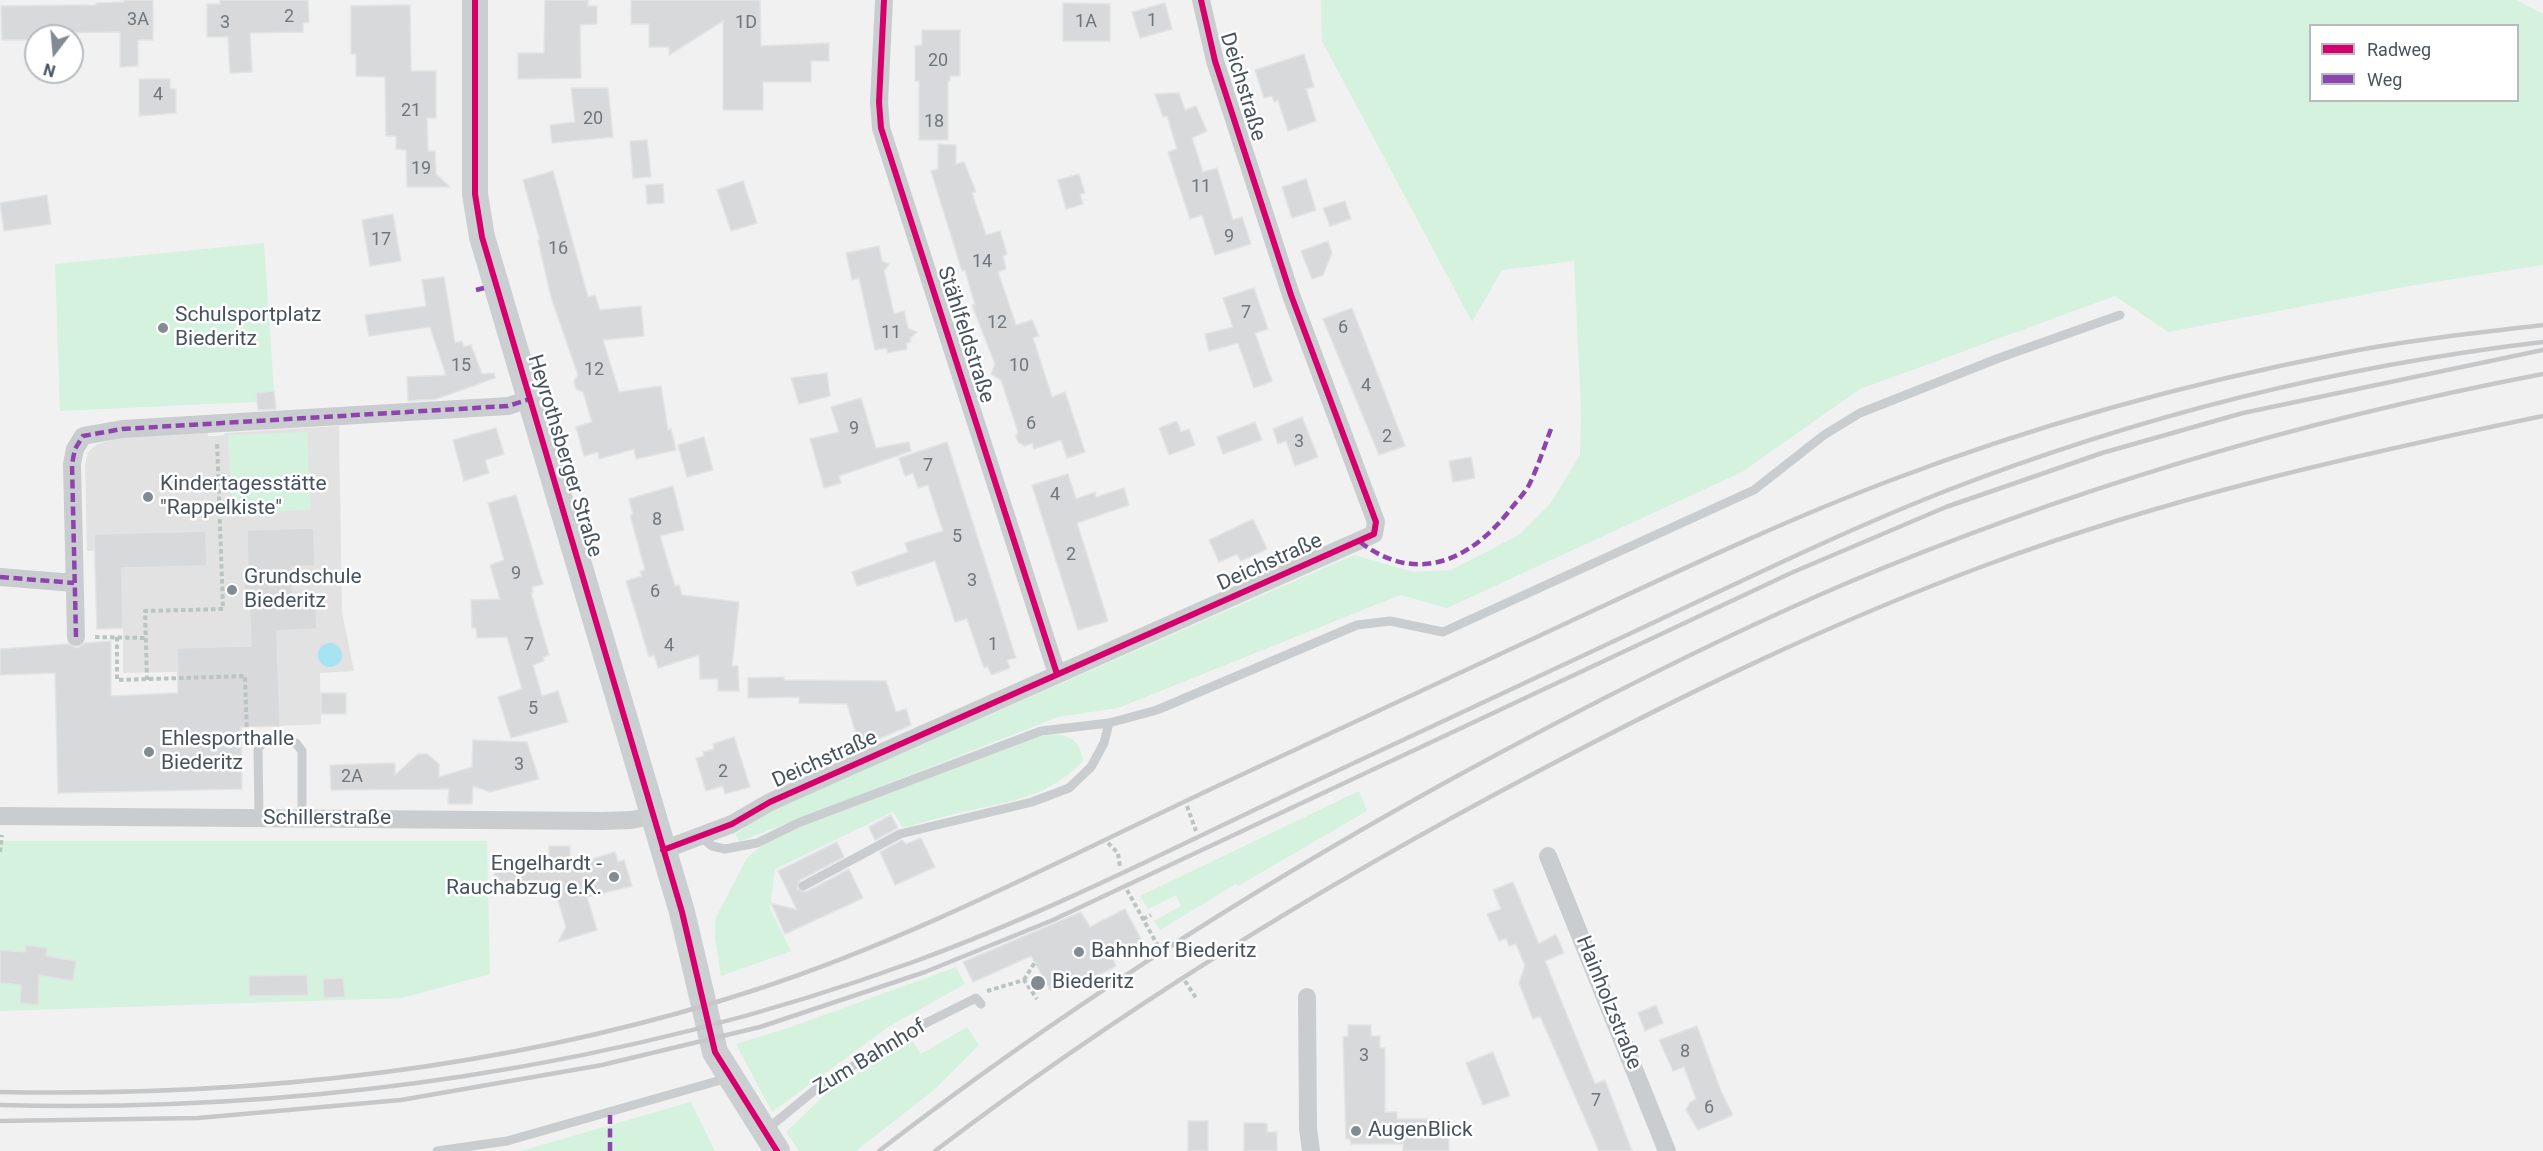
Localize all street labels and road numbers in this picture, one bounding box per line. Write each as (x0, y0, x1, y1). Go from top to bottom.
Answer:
street label: Deichstraße (1214, 30, 1270, 144)
street label: Stählfeldstraße (931, 264, 999, 406)
street label: Heyrothsberger Straße (521, 352, 607, 560)
street label: Deichstraße (1214, 529, 1326, 597)
street label: Deichstraße (769, 726, 881, 794)
street label: Schillerstraße (263, 806, 391, 832)
street label: Hainholzstraße (1570, 933, 1646, 1073)
street label: Zum Bahnhof (809, 1015, 931, 1101)

